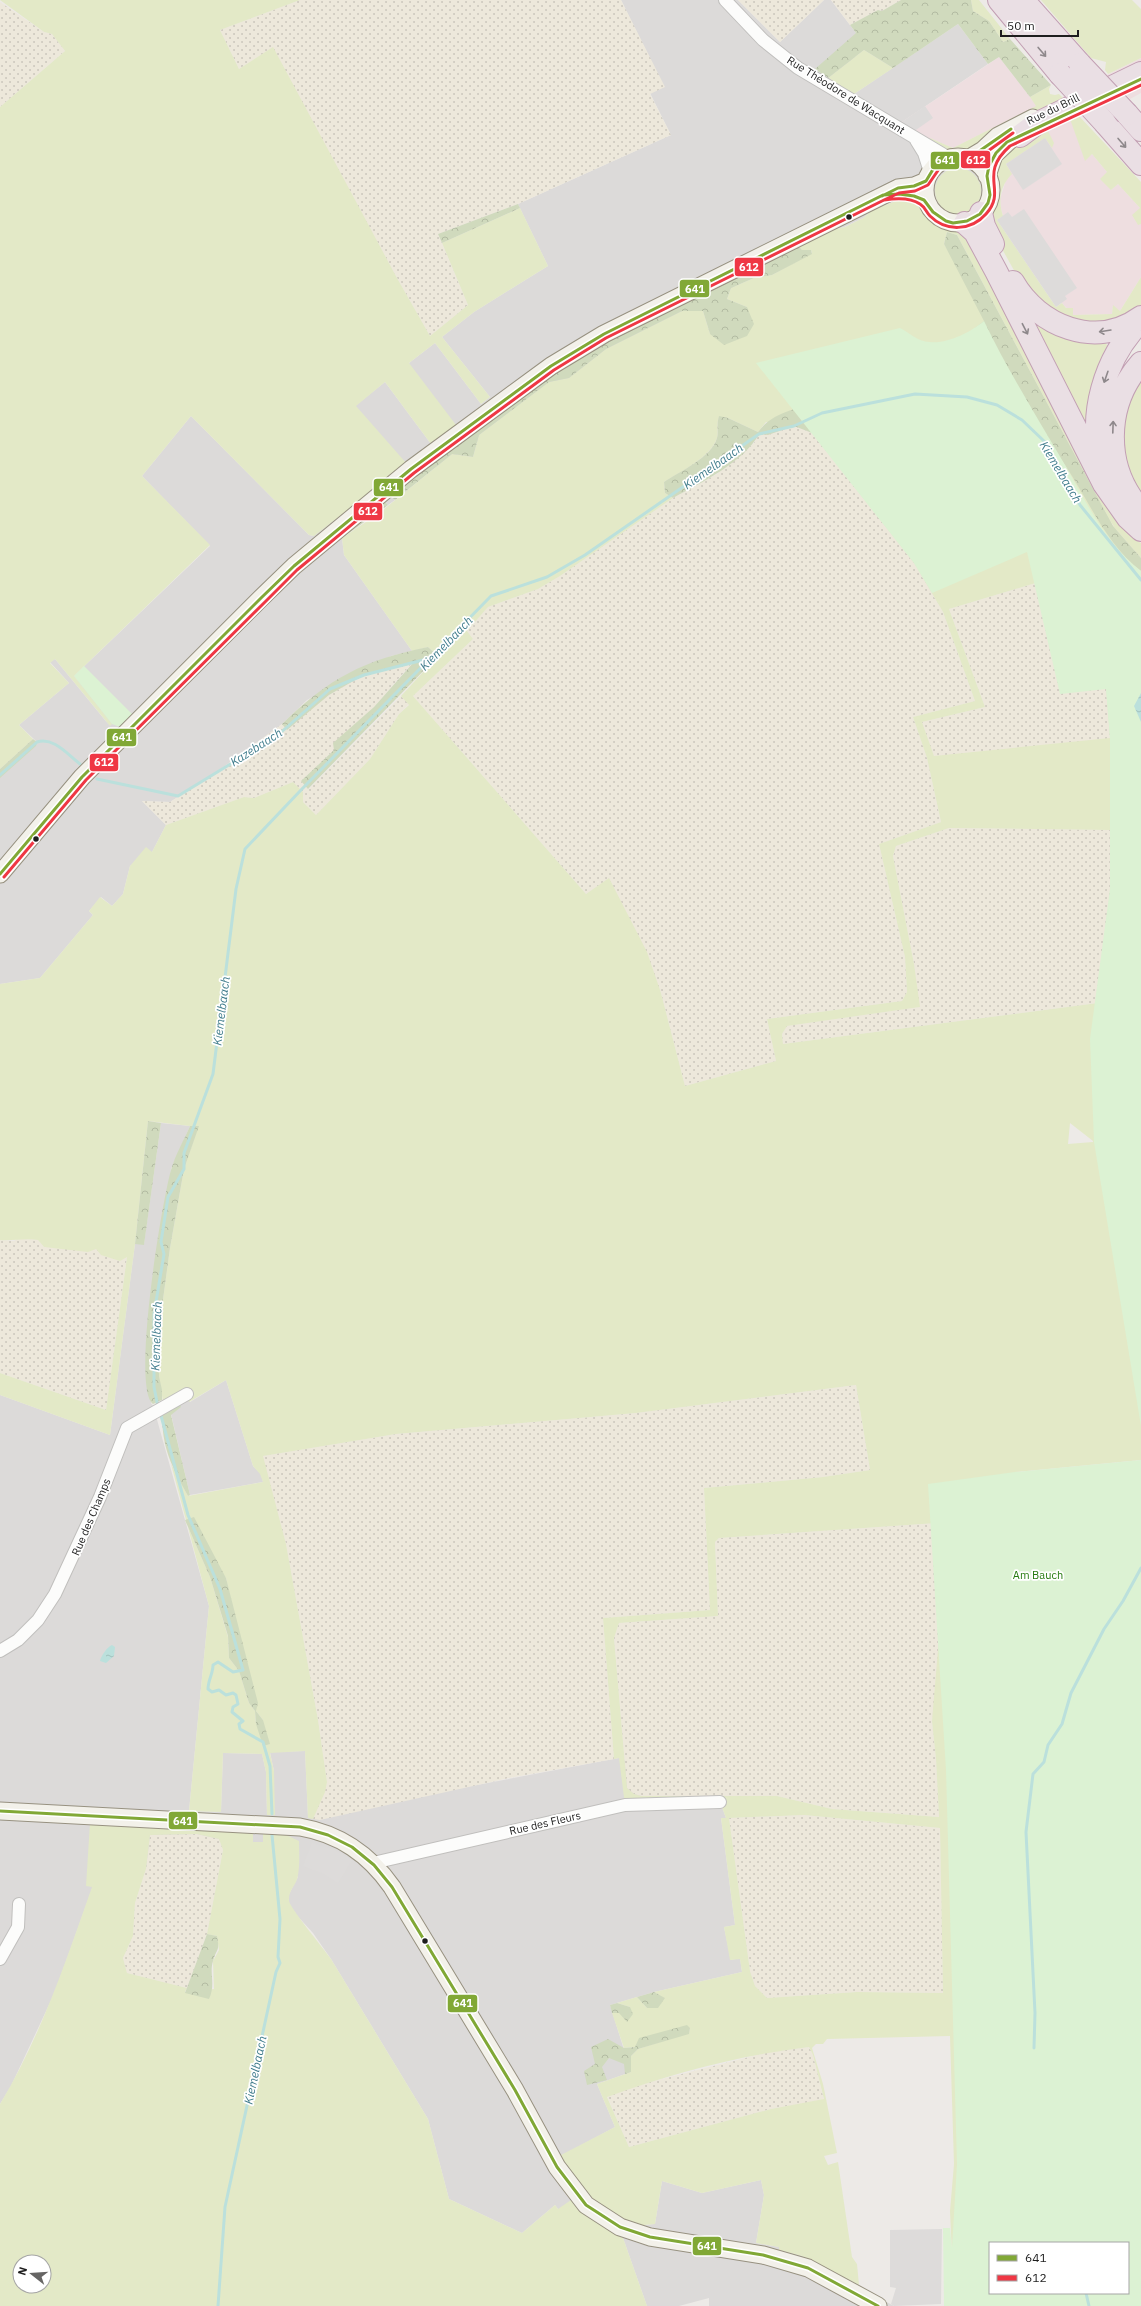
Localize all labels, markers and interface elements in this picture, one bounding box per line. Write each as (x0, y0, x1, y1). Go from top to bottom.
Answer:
scale bar (1001, 12, 1078, 38)
text: 50 m (1007, 18, 1035, 33)
one-way arrow (1037, 46, 1046, 57)
street label: Rue Théodore de Wacquant (784, 53, 908, 137)
street label: Rue du Brill (1024, 90, 1082, 128)
one-way arrow (1117, 137, 1126, 148)
line badge: 612 (960, 150, 991, 169)
line badge: 641 (930, 151, 960, 170)
text: 641 (935, 153, 955, 167)
text: 612 (966, 153, 986, 167)
unlabelled marker (844, 212, 854, 222)
line badge: 612 (734, 257, 764, 277)
text: 612 (739, 260, 759, 274)
line badge: 641 (679, 279, 710, 298)
text: 641 (685, 282, 705, 296)
one-way arrow (1022, 323, 1030, 335)
one-way arrow (1099, 327, 1112, 335)
one-way arrow (1102, 371, 1109, 384)
one-way arrow (1109, 421, 1117, 434)
water label: Kiemelbaach (1037, 438, 1085, 506)
water label: Kiemelbaach (680, 440, 746, 492)
line badge: 641 (373, 478, 404, 497)
text: 641 (379, 480, 399, 494)
line badge: 612 (353, 502, 383, 521)
text: 612 (358, 504, 378, 518)
water label: Kiemelbaach (416, 613, 476, 673)
water label: Kazebaach (227, 725, 285, 769)
line badge: 641 (106, 728, 137, 747)
text: 641 (112, 730, 132, 744)
line badge: 612 (89, 753, 119, 772)
text: 612 (94, 755, 114, 769)
unlabelled marker (31, 834, 41, 844)
water label: Kiemelbaach (209, 975, 233, 1046)
water label: Kiemelbaach (147, 1301, 165, 1371)
street label: Rue des Champs (68, 1476, 114, 1558)
park label: Am Bauch (1013, 1568, 1063, 1582)
street label: Rue des Fleurs (508, 1808, 582, 1838)
line badge: 641 (168, 1811, 198, 1830)
text: 641 (173, 1814, 193, 1828)
unlabelled marker (420, 1936, 430, 1946)
line badge: 641 (447, 1994, 478, 2013)
text: 641 (453, 1996, 473, 2010)
water label: Kiemelbaach (240, 2034, 270, 2106)
line badge: 641 (692, 2236, 722, 2256)
text: 641 (697, 2239, 717, 2253)
legend (989, 2242, 1129, 2294)
text: 641 (1025, 2250, 1047, 2265)
north arrow (12, 2254, 52, 2294)
text: N (15, 2265, 30, 2277)
text: 612 (1025, 2270, 1047, 2285)

